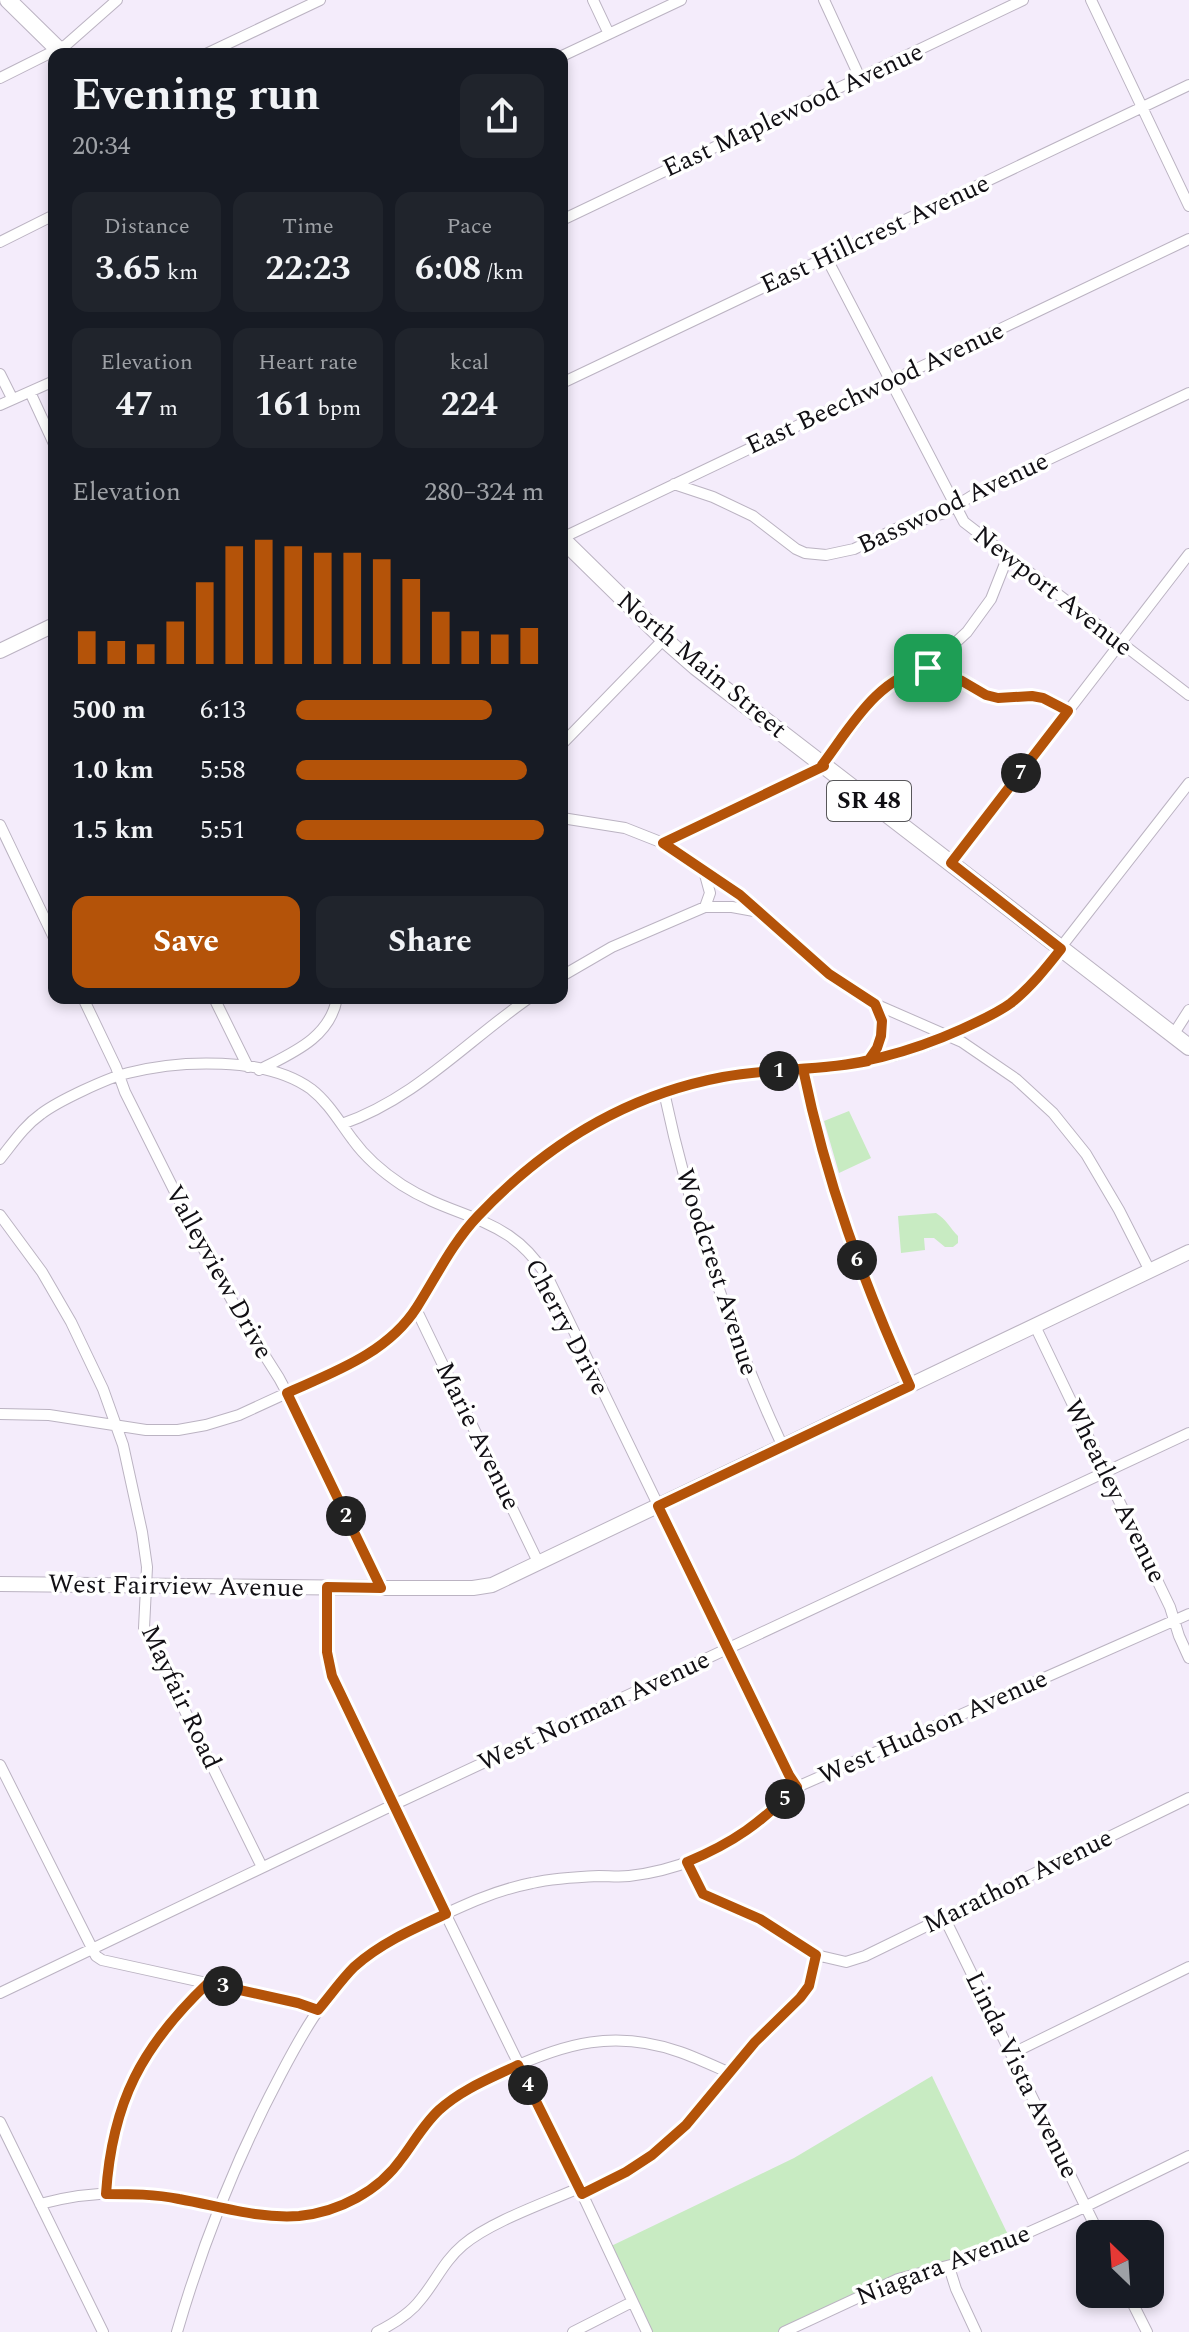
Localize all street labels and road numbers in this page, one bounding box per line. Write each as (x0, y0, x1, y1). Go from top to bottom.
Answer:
street label: East Maplewood Avenue (656, 32, 930, 188)
street label: East Hillcrest Avenue (754, 163, 996, 305)
street label: East Beechwood Avenue (739, 310, 1011, 466)
street label: Basswood Avenue (851, 441, 1055, 565)
street label: Newport Avenue (964, 516, 1142, 666)
street label: North Main Street (608, 582, 796, 748)
road number: SR 48 (827, 781, 911, 821)
street label: Woodcrest Avenue (665, 1163, 769, 1381)
street label: Valleyview Drive (155, 1178, 283, 1366)
street label: Cherry Drive (514, 1251, 620, 1403)
street label: Marie Avenue (425, 1355, 531, 1517)
street label: Wheatley Avenue (1053, 1392, 1177, 1590)
street label: West Fairview Avenue (48, 1564, 304, 1608)
street label: Mayfair Road (130, 1618, 232, 1776)
street label: West Norman Avenue (471, 1640, 717, 1782)
street label: West Hudson Avenue (812, 1658, 1054, 1796)
street label: Marathon Avenue (916, 1818, 1120, 1944)
street label: Linda Vista Avenue (954, 1965, 1090, 2185)
street label: Niagara Avenue (850, 2213, 1036, 2317)

